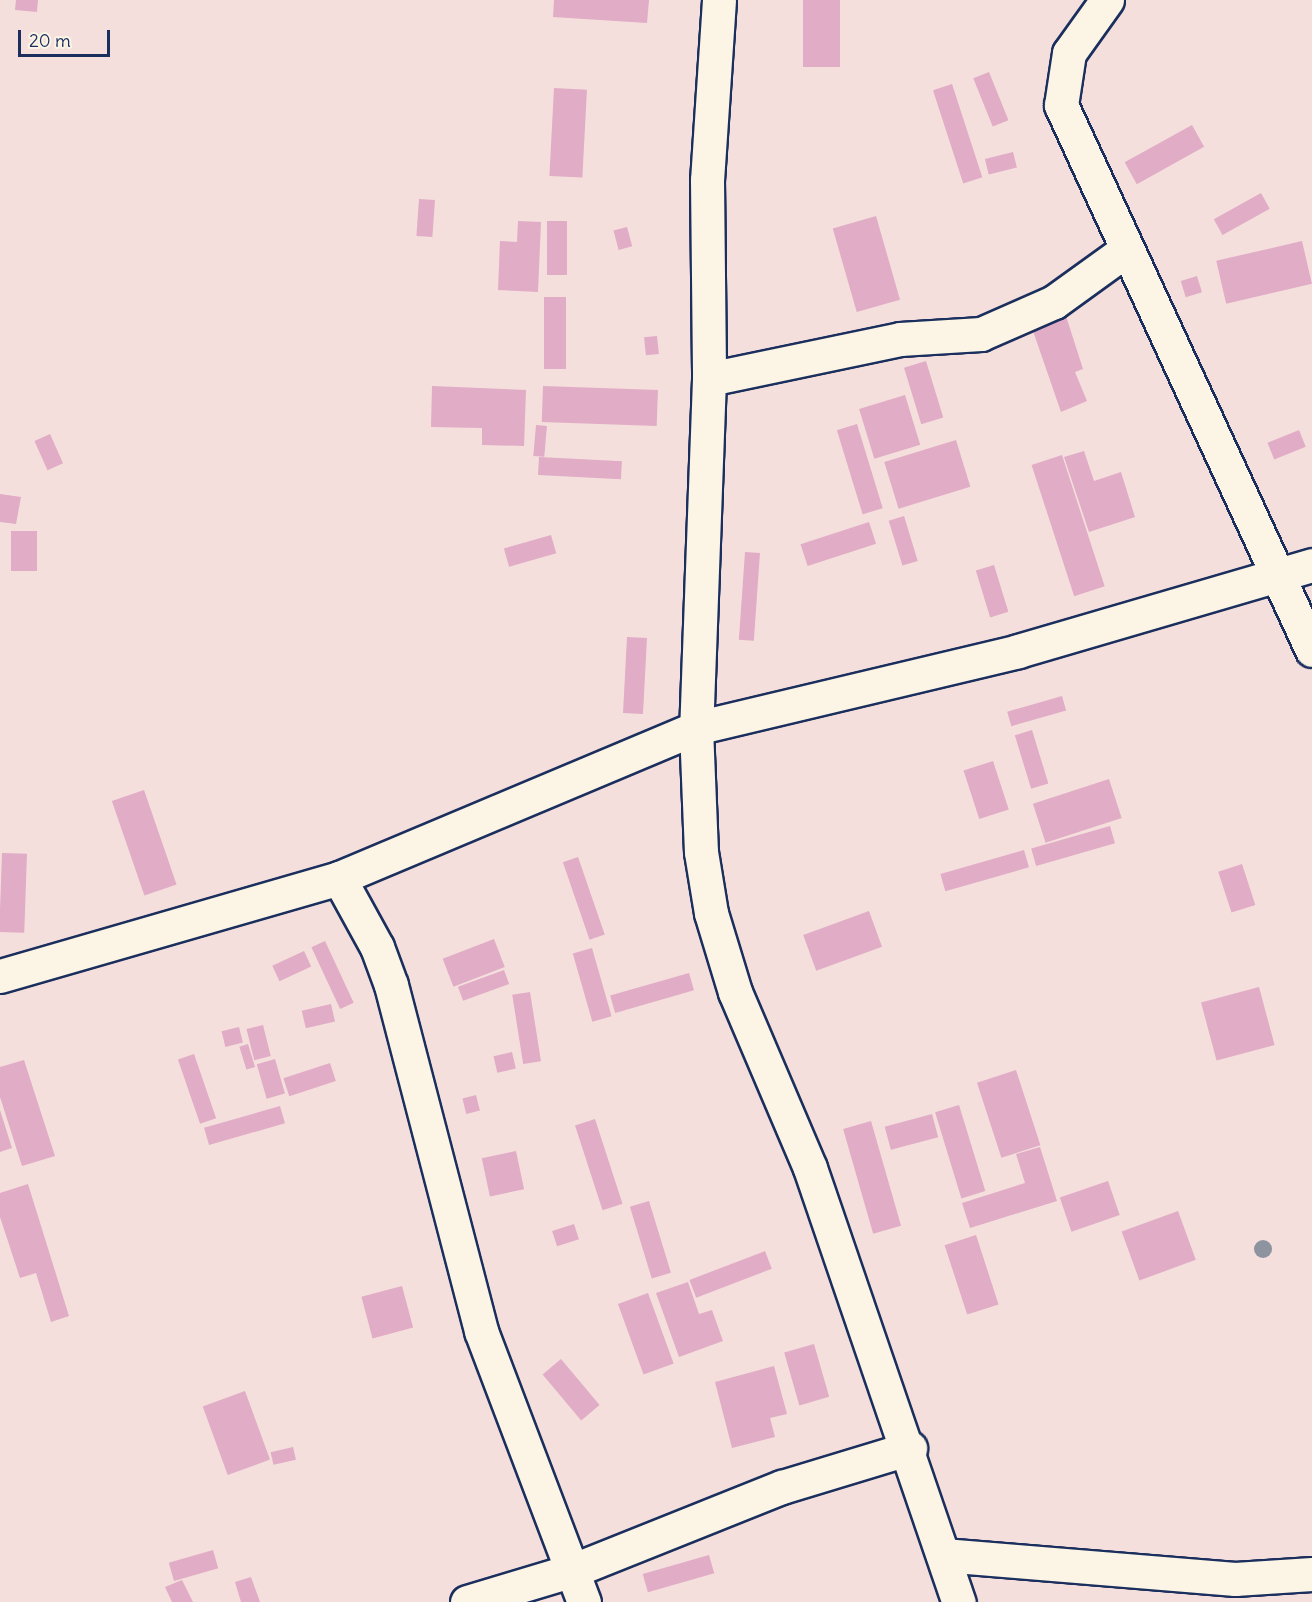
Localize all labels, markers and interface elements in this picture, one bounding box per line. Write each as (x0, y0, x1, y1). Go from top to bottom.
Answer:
scale bar (21, 18, 112, 56)
text: 20 m (29, 29, 71, 52)

